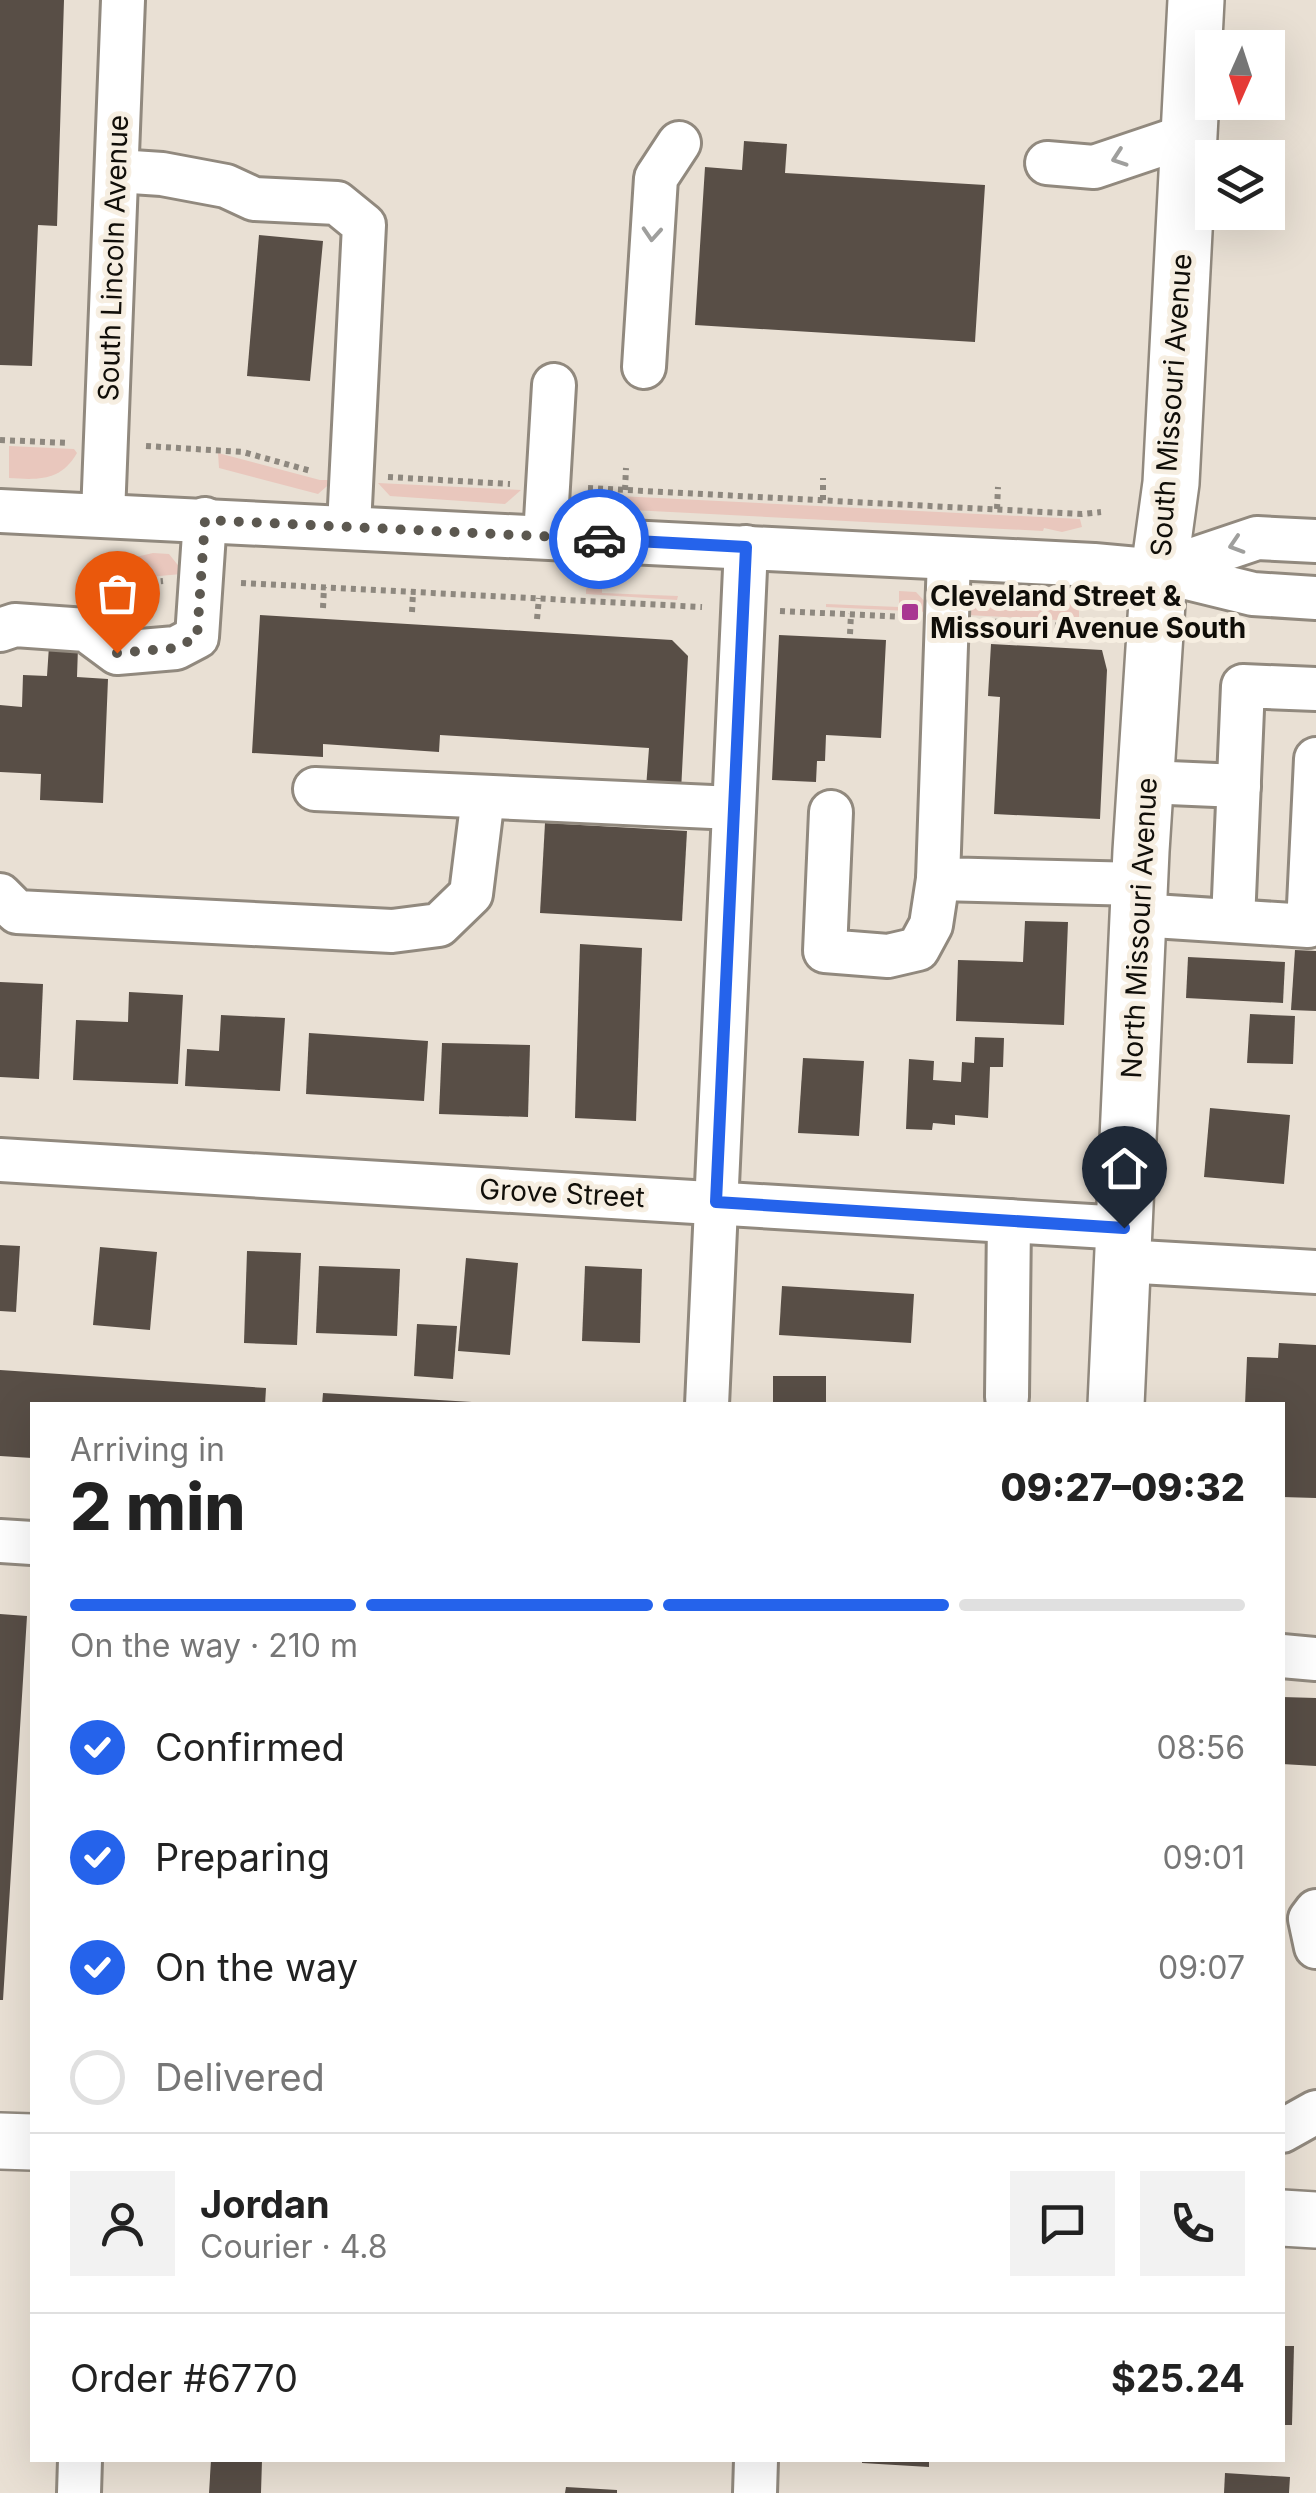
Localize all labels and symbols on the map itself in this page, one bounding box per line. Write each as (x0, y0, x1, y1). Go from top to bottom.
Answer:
north arrow (1195, 30, 1285, 120)
street label: South Lincoln Avenue (91, 114, 135, 402)
one-way arrow (1112, 147, 1129, 167)
one-way arrow (642, 226, 663, 242)
street label: South Missouri Avenue (1143, 252, 1199, 558)
courier (549, 489, 649, 589)
one-way arrow (1228, 534, 1245, 554)
pin (75, 551, 160, 654)
place label: Cleveland Street & Missouri Avenue South (930, 579, 1246, 645)
marker: Cleveland Street & Missouri Avenue South (899, 601, 921, 623)
street label: North Missouri Avenue (1114, 777, 1164, 1079)
pin (1082, 1126, 1167, 1229)
street label: Grove Street (478, 1172, 646, 1214)

